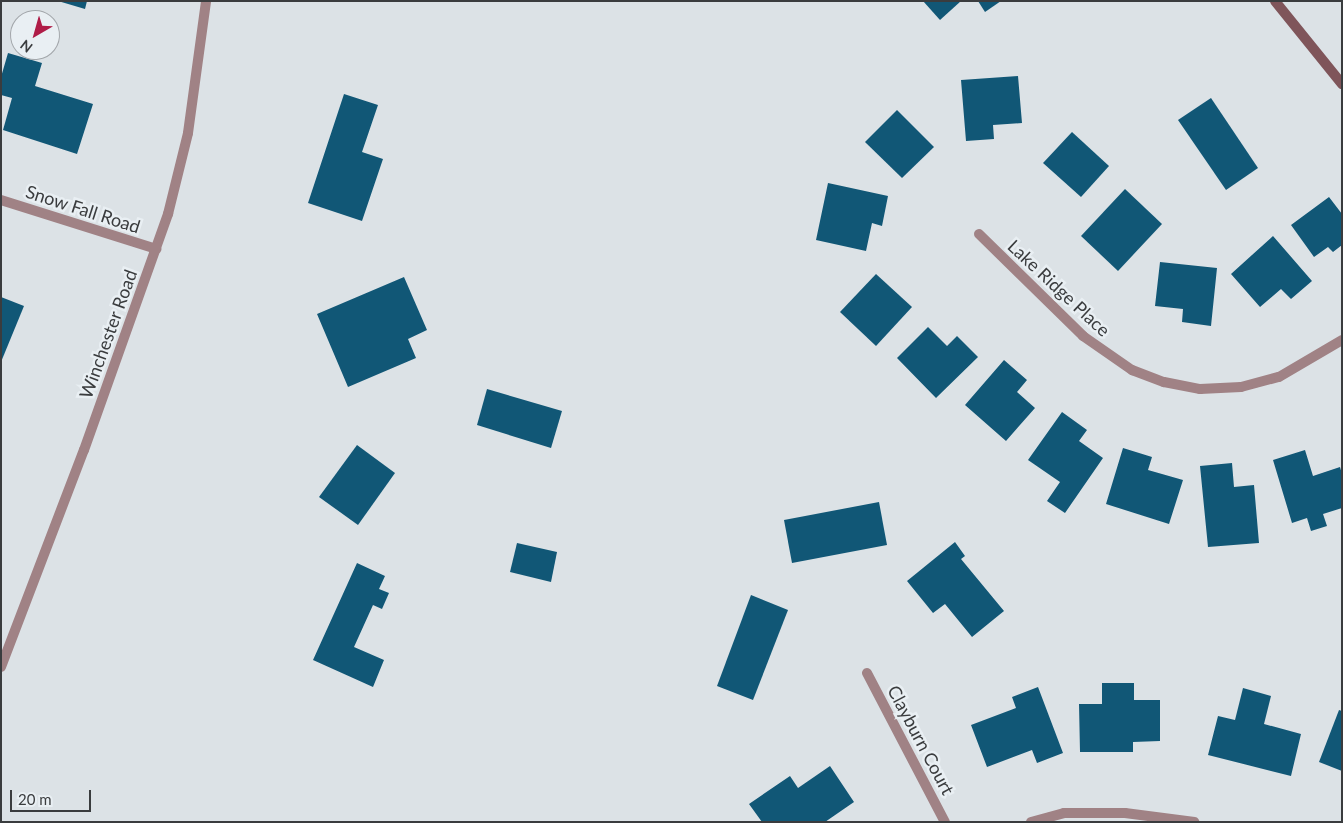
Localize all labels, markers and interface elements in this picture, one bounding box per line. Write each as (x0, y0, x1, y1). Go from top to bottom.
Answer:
north arrow (10, 10, 60, 60)
text: N (17, 36, 36, 56)
street label: Snow Fall Road (23, 180, 143, 238)
street label: Lake Ridge Place (1003, 235, 1115, 341)
street label: Winchester Road (75, 266, 141, 402)
street label: Clayburn Court (883, 682, 959, 798)
scale bar (12, 780, 94, 812)
text: 20 m (18, 790, 52, 808)

